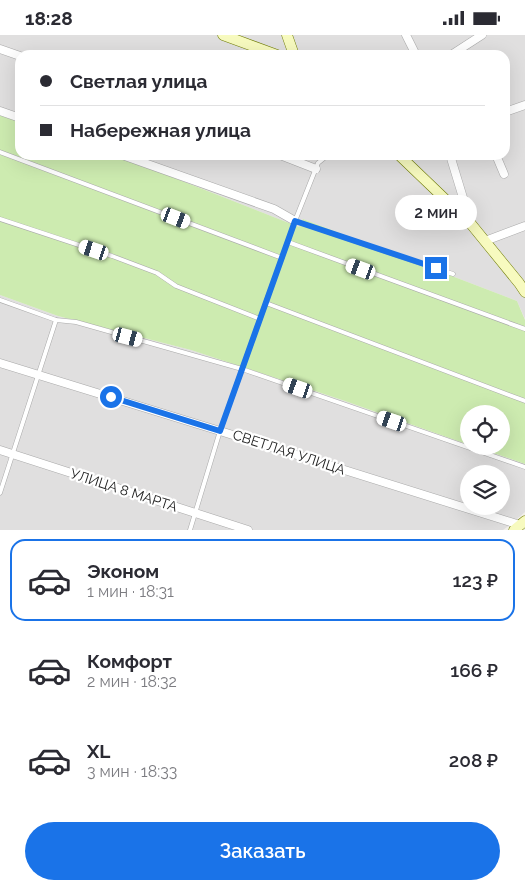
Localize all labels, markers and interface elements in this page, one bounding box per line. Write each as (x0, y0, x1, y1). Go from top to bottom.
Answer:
text: 18:28 (25, 7, 73, 29)
text: Светлая улица (70, 70, 208, 92)
text: Набережная улица (70, 119, 251, 141)
callout: 2 мин (395, 195, 477, 231)
text: 2 мин (414, 203, 458, 222)
car (159, 206, 192, 230)
car (77, 238, 110, 262)
car (344, 257, 377, 281)
route end (425, 257, 447, 279)
car (111, 326, 144, 348)
car (281, 376, 314, 400)
route start (100, 386, 122, 408)
map controls (460, 405, 510, 515)
button: locate (460, 405, 510, 455)
car (375, 409, 408, 433)
street label: СВЕТЛАЯ УЛИЦА (231, 426, 348, 478)
street label: УЛИЦА 8 МАРТА (68, 465, 180, 515)
button: layers (460, 465, 510, 515)
icon: car (27, 558, 72, 603)
text: Эконом (87, 560, 159, 582)
text: 123 ₽ (453, 569, 498, 591)
text: 1 мин · 18:31 (87, 582, 174, 601)
icon: car (27, 648, 72, 693)
text: Комфорт (87, 650, 172, 672)
text: 166 ₽ (450, 659, 498, 681)
text: 2 мин · 18:32 (87, 672, 177, 691)
icon: car (27, 738, 72, 783)
text: XL (87, 740, 110, 762)
text: 208 ₽ (449, 749, 498, 771)
text: 3 мин · 18:33 (87, 762, 177, 781)
button: Заказать (25, 822, 500, 880)

